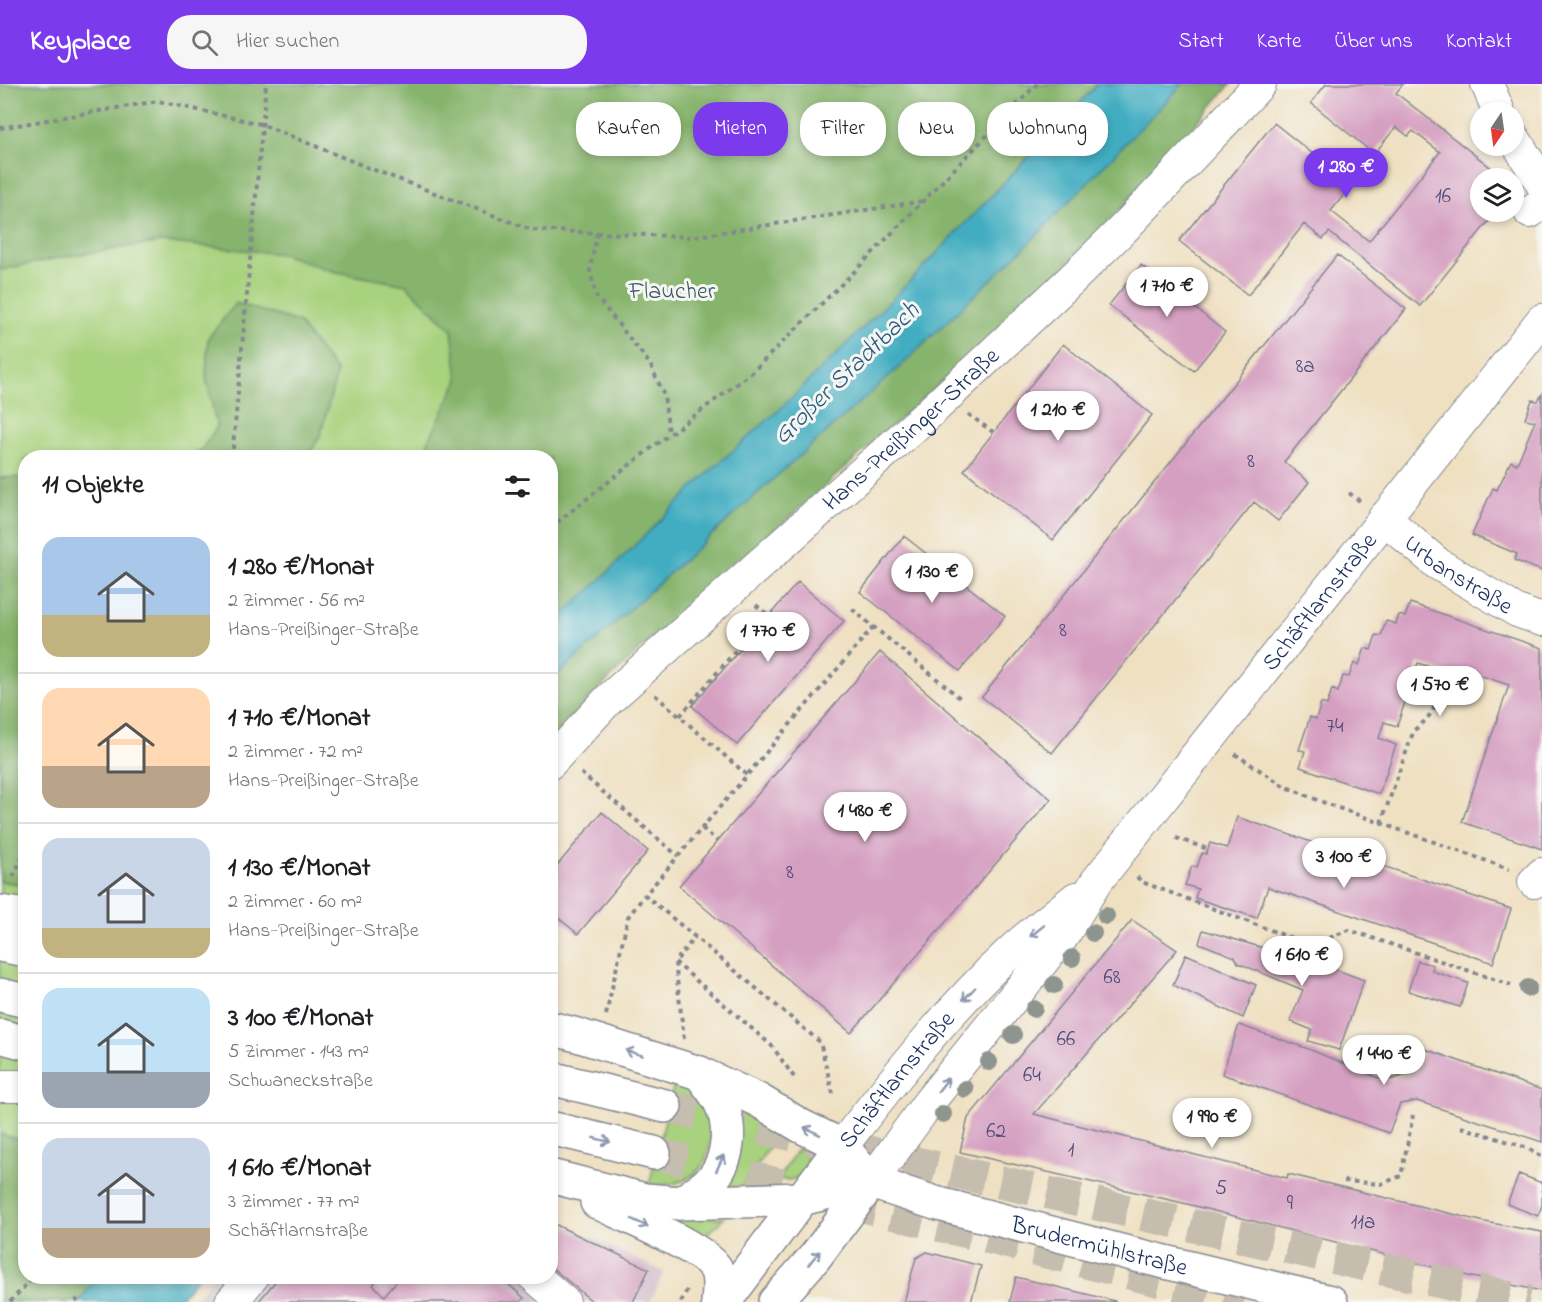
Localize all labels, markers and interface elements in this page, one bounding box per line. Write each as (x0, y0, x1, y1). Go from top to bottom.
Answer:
search box (167, 15, 587, 69)
text: Keyplace (30, 22, 131, 63)
icon: search (188, 26, 221, 59)
text: Hier suchen (236, 26, 339, 58)
text: Start (1178, 27, 1224, 57)
text: Karte (1257, 27, 1301, 57)
text: Über uns (1334, 27, 1413, 57)
text: Kontakt (1446, 27, 1512, 57)
chip: Kaufen (576, 102, 681, 156)
chip: Mieten (693, 102, 788, 156)
chip: Filter (800, 102, 886, 156)
chip: Neu (898, 102, 975, 156)
chip: Wohnung (987, 102, 1108, 156)
north arrow (1470, 102, 1524, 156)
map controls (1470, 102, 1524, 222)
pin: 1 280 € (1291, 148, 1401, 199)
text: 1 280 € (1318, 153, 1374, 182)
button: layers (1470, 168, 1524, 222)
house number: 16 (1435, 182, 1451, 212)
pin: 1 710 € (1112, 267, 1222, 318)
text: 1 710 € (1140, 272, 1194, 301)
park label: Flaucher (628, 275, 716, 310)
water label: Großer Stadtbach (765, 294, 930, 454)
street label: Hans-Preißinger-Straße (816, 340, 1009, 520)
house number: 8a (1295, 352, 1315, 382)
pin: 1 210 € (1003, 391, 1113, 442)
text: 1 210 € (1030, 396, 1086, 425)
house number: 8 (1247, 447, 1255, 477)
text: 11 Objekte (42, 467, 144, 505)
icon: filters (501, 470, 534, 503)
street label: Schäftlarnstraße (1255, 526, 1387, 679)
street label: Urbanstraße (1395, 527, 1519, 625)
text: 1 280 €/Monat (228, 549, 374, 587)
pin: 1 130 € (877, 553, 987, 604)
text: 1 130 € (905, 558, 959, 587)
icon: home (90, 561, 162, 633)
text: 2 Zimmer · 56 m² (228, 587, 365, 616)
pin: 1 770 € (713, 612, 823, 663)
text: Hans-Preißinger-Straße (228, 616, 419, 645)
house number: 8 (1059, 616, 1067, 646)
text: 1 770 € (740, 617, 796, 646)
pin: 1 570 € (1385, 666, 1495, 717)
text: 1 570 € (1411, 671, 1469, 700)
text: 1 710 €/Monat (228, 700, 371, 738)
icon: home (90, 712, 162, 784)
house number: 74 (1326, 712, 1344, 742)
text: 2 Zimmer · 72 m² (228, 738, 363, 767)
text: Hans-Preißinger-Straße (228, 767, 419, 796)
pin: 1 480 € (810, 792, 920, 843)
text: 1 480 € (838, 797, 892, 826)
pin: 3 100 € (1289, 838, 1399, 889)
text: 3 100 € (1316, 843, 1372, 872)
text: 1 130 €/Monat (228, 850, 371, 888)
house number: 8 (786, 858, 794, 888)
icon: home (90, 862, 162, 934)
text: 2 Zimmer · 60 m² (228, 888, 362, 917)
text: Hans-Preißinger-Straße (228, 917, 419, 946)
one-way arrow (1029, 924, 1045, 937)
pin: 1 610 € (1247, 936, 1357, 987)
text: 1 610 € (1275, 941, 1329, 970)
house number: 68 (1103, 963, 1121, 993)
one-way arrow (962, 987, 976, 1002)
text: 3 100 €/Monat (228, 1000, 374, 1038)
street label: Schäftlarnstraße (831, 1004, 965, 1157)
icon: home (90, 1012, 162, 1084)
house number: 66 (1057, 1025, 1075, 1055)
pin: 1 440 € (1329, 1035, 1439, 1086)
text: 5 Zimmer · 143 m² (228, 1038, 369, 1067)
text: 1 440 € (1356, 1040, 1412, 1069)
one-way arrow (625, 1046, 644, 1057)
house number: 64 (1023, 1061, 1041, 1091)
text: Schwaneckstraße (228, 1067, 373, 1096)
one-way arrow (936, 1077, 949, 1093)
pin: 1 990 € (1157, 1098, 1267, 1149)
text: 1 990 € (1187, 1103, 1237, 1132)
house number: 62 (986, 1117, 1006, 1147)
one-way arrow (803, 1125, 821, 1137)
one-way arrow (592, 1135, 611, 1147)
house number: 1 (1068, 1136, 1075, 1166)
text: 1 610 €/Monat (228, 1150, 371, 1188)
one-way arrow (715, 1154, 727, 1172)
icon: home (90, 1162, 162, 1234)
house number: 5 (1215, 1174, 1227, 1204)
text: 3 Zimmer · 77 m² (228, 1188, 360, 1217)
house number: 9 (1287, 1189, 1294, 1219)
street label: Brudermühlstraße (1006, 1208, 1191, 1287)
house number: 11a (1351, 1208, 1375, 1238)
text: Schäftlarnstraße (228, 1217, 368, 1246)
one-way arrow (631, 1218, 649, 1230)
one-way arrow (807, 1250, 820, 1266)

